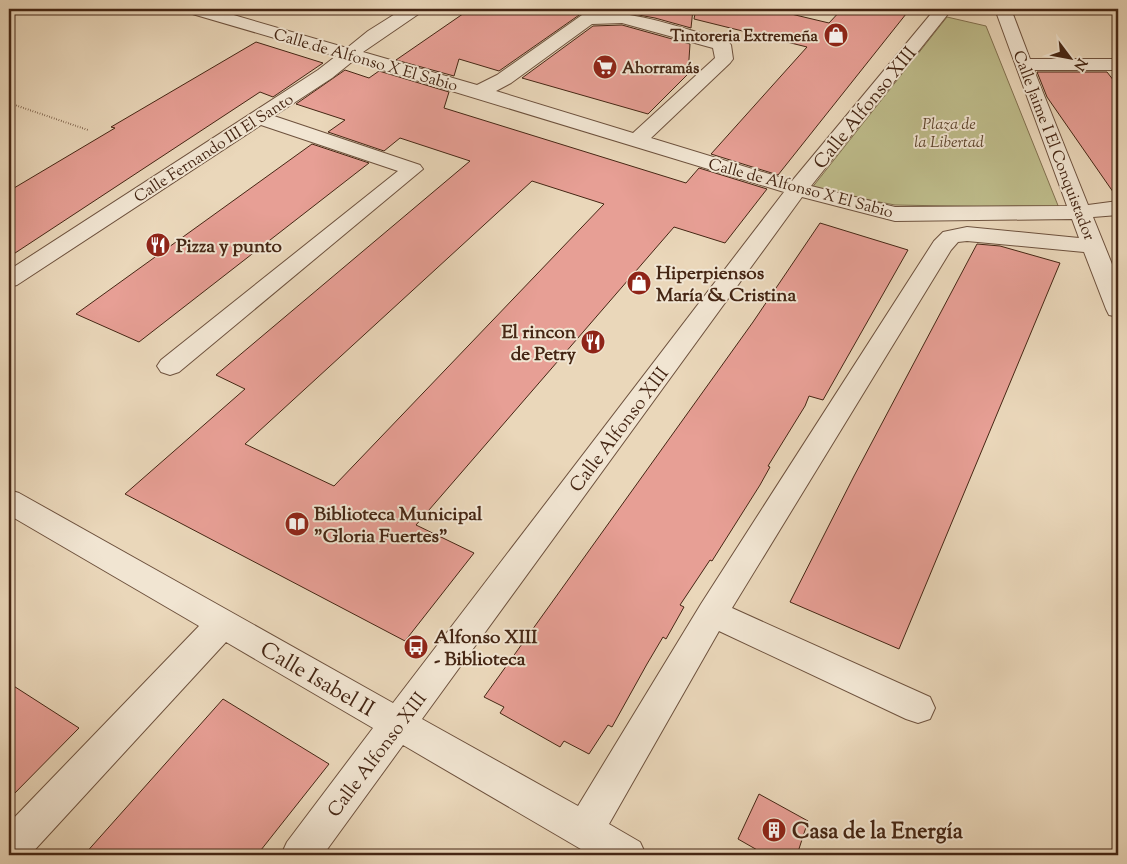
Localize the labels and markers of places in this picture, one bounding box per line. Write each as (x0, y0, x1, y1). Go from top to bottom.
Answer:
shop icon: Tintoreria Extremeña (823, 22, 849, 48)
place label: Tintoreria Extremeña (670, 26, 819, 49)
supermarket icon: Ahorramás (592, 54, 618, 80)
place label: Ahorramás (622, 58, 699, 81)
restaurant icon: Pizza y punto (145, 232, 171, 258)
place label: Pizza y punto (176, 234, 283, 261)
place label: Hiperpiensos María & Cristina (656, 261, 796, 310)
shop icon: Hiperpiensos María & Cristina (626, 270, 652, 296)
place label: El rincon de Petry (501, 320, 577, 369)
restaurant icon: El rincon de Petry (580, 329, 606, 355)
place label: Biblioteca Municipal "Gloria Fuertes" (314, 502, 483, 551)
library icon: Biblioteca Municipal "Gloria Fuertes" (284, 511, 310, 537)
place label: Alfonso XIII - Biblioteca (434, 625, 538, 674)
bus stop icon: Alfonso XIII - Biblioteca (403, 634, 429, 660)
building icon: Casa de la Energía (761, 817, 787, 843)
place label: Casa de la Energía (792, 817, 964, 849)

